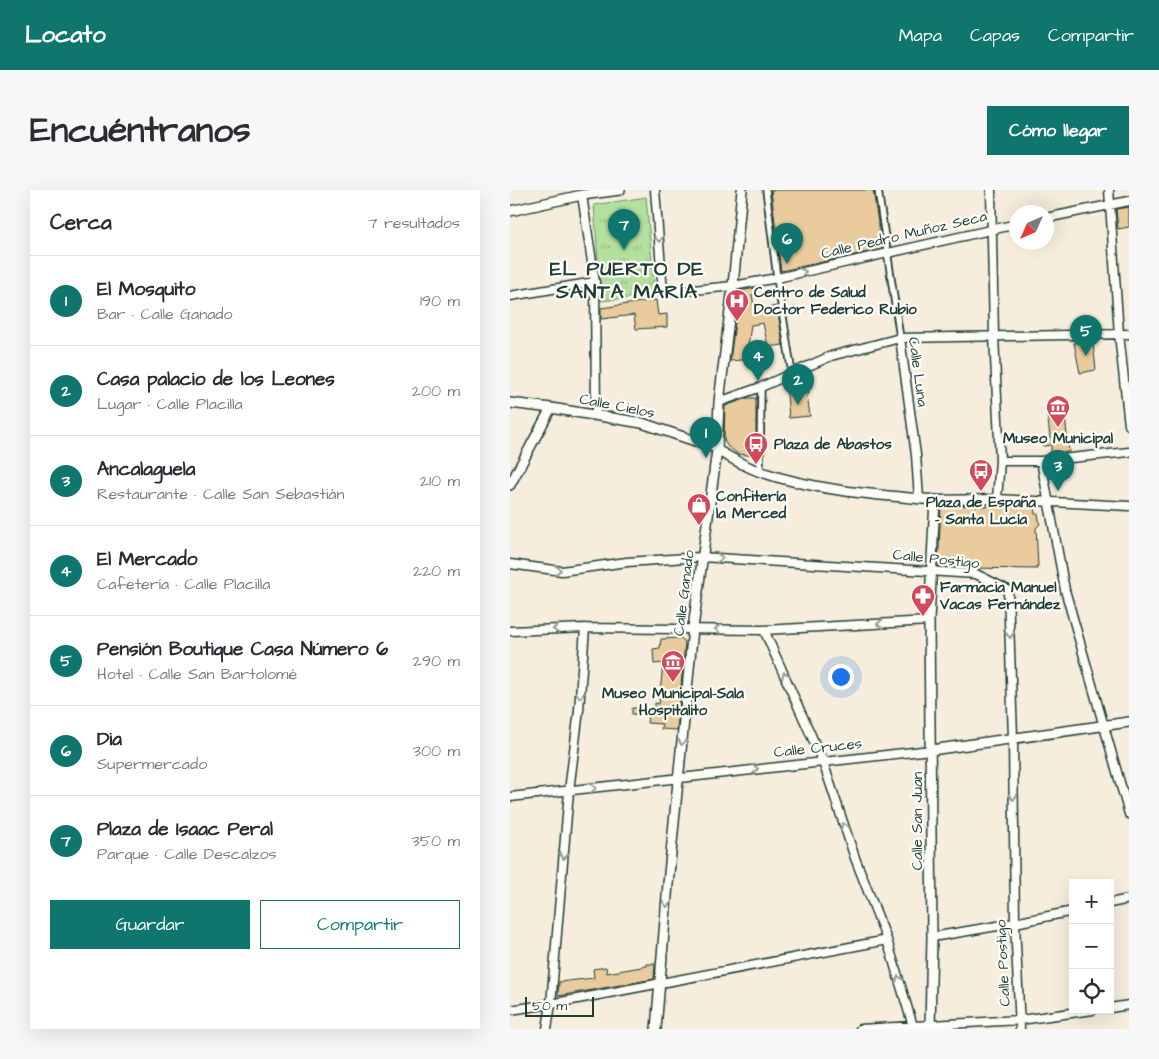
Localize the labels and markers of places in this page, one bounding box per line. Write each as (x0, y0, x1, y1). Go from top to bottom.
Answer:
pin: 7 (608, 209, 640, 250)
pin: 6 (771, 223, 803, 264)
place label: Centro de Salud Doctor Federico Rubio (754, 282, 917, 320)
hospital icon: Centro de Salud Doctor Federico Rubio (724, 288, 750, 322)
pin: 5 (1070, 315, 1102, 356)
pin: 4 (742, 340, 774, 381)
pin: 2 (782, 364, 814, 405)
museum icon: Museo Municipal (1045, 394, 1071, 428)
pin: 1 (690, 417, 722, 458)
place label: Museo Municipal (1003, 428, 1114, 449)
bus stop icon: Plaza de Abastos (743, 431, 769, 465)
place label: Plaza de Abastos (774, 434, 892, 455)
pin: 3 (1042, 450, 1074, 491)
bus stop icon: Plaza de España - Santa Lucía (968, 458, 994, 492)
place label: Confitería la Merced (716, 486, 786, 524)
shop icon: Confitería la Merced (686, 492, 712, 526)
place label: Plaza de España - Santa Lucía (926, 492, 1036, 530)
place label: Farmacia Manuel Vacas Fernández (939, 577, 1061, 615)
pharmacy icon: Farmacia Manuel Vacas Fernández (910, 583, 936, 617)
museum icon: Museo Municipal-Sala Hospitalito (660, 649, 686, 683)
place label: Museo Municipal-Sala Hospitalito (602, 683, 744, 721)

